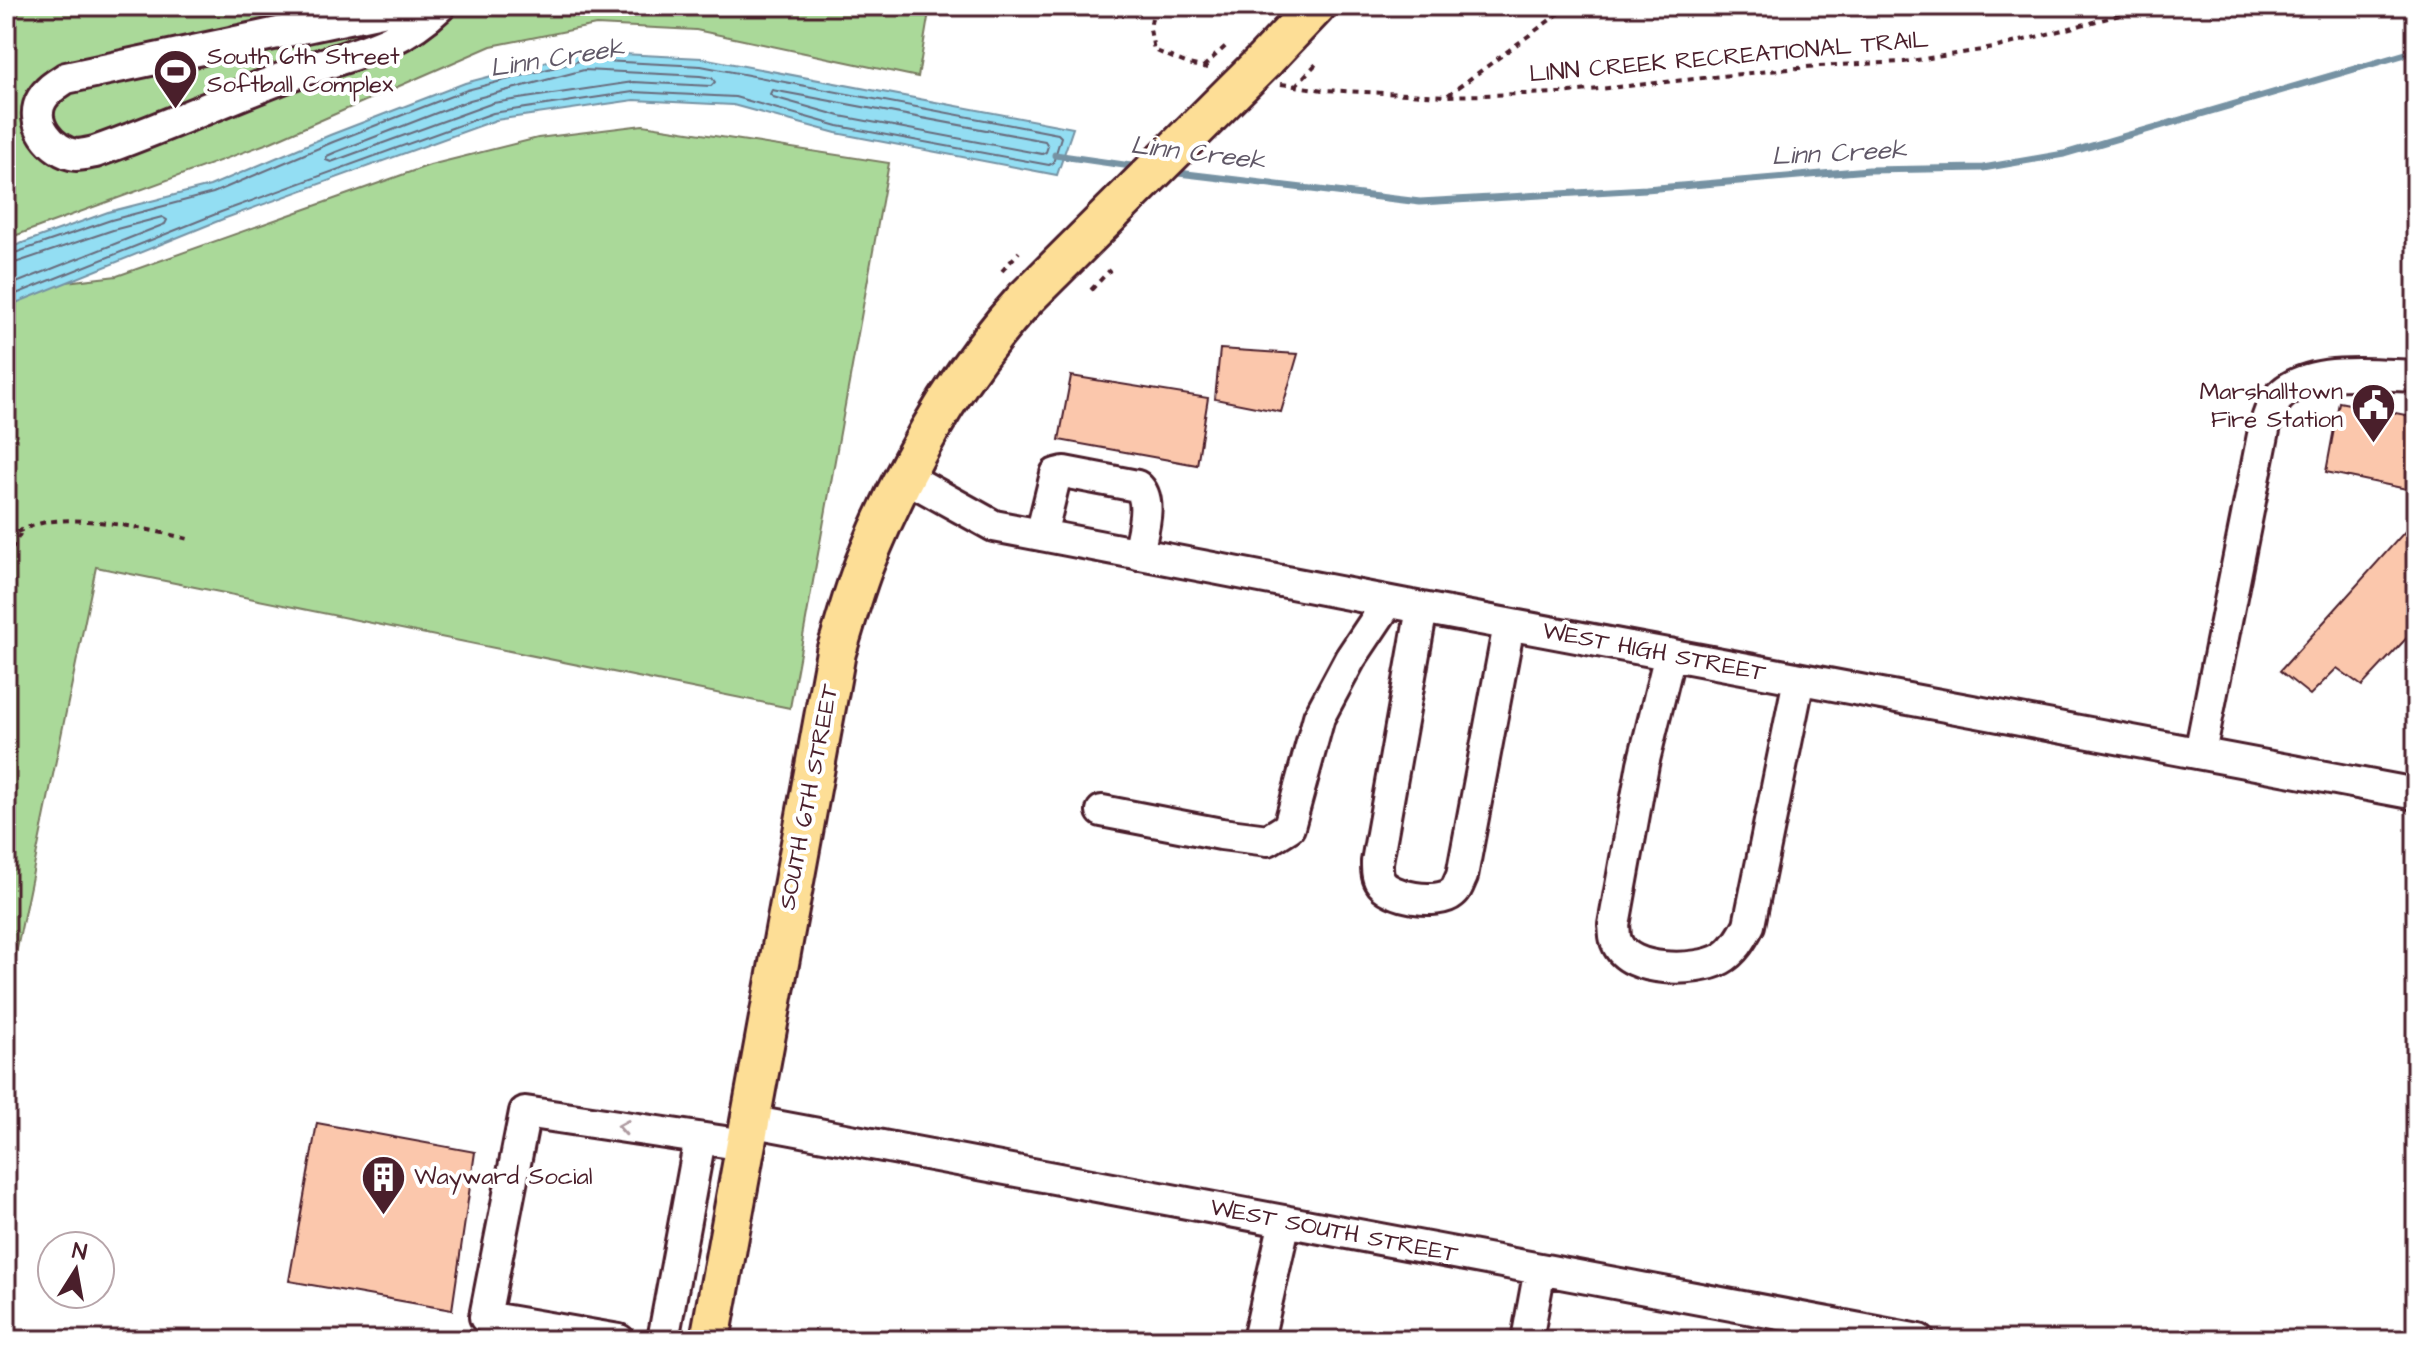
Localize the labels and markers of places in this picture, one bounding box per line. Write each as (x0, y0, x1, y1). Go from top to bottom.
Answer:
place label: South 6th Street Softball Complex (207, 40, 400, 102)
sports icon: South 6th Street Softball Complex (152, 47, 200, 110)
place label: Marshalltown Fire Station (2199, 375, 2343, 437)
public building icon: Marshalltown Fire Station (2350, 382, 2398, 445)
building icon: Wayward Social (359, 1153, 407, 1216)
place label: Wayward Social (414, 1160, 592, 1195)

